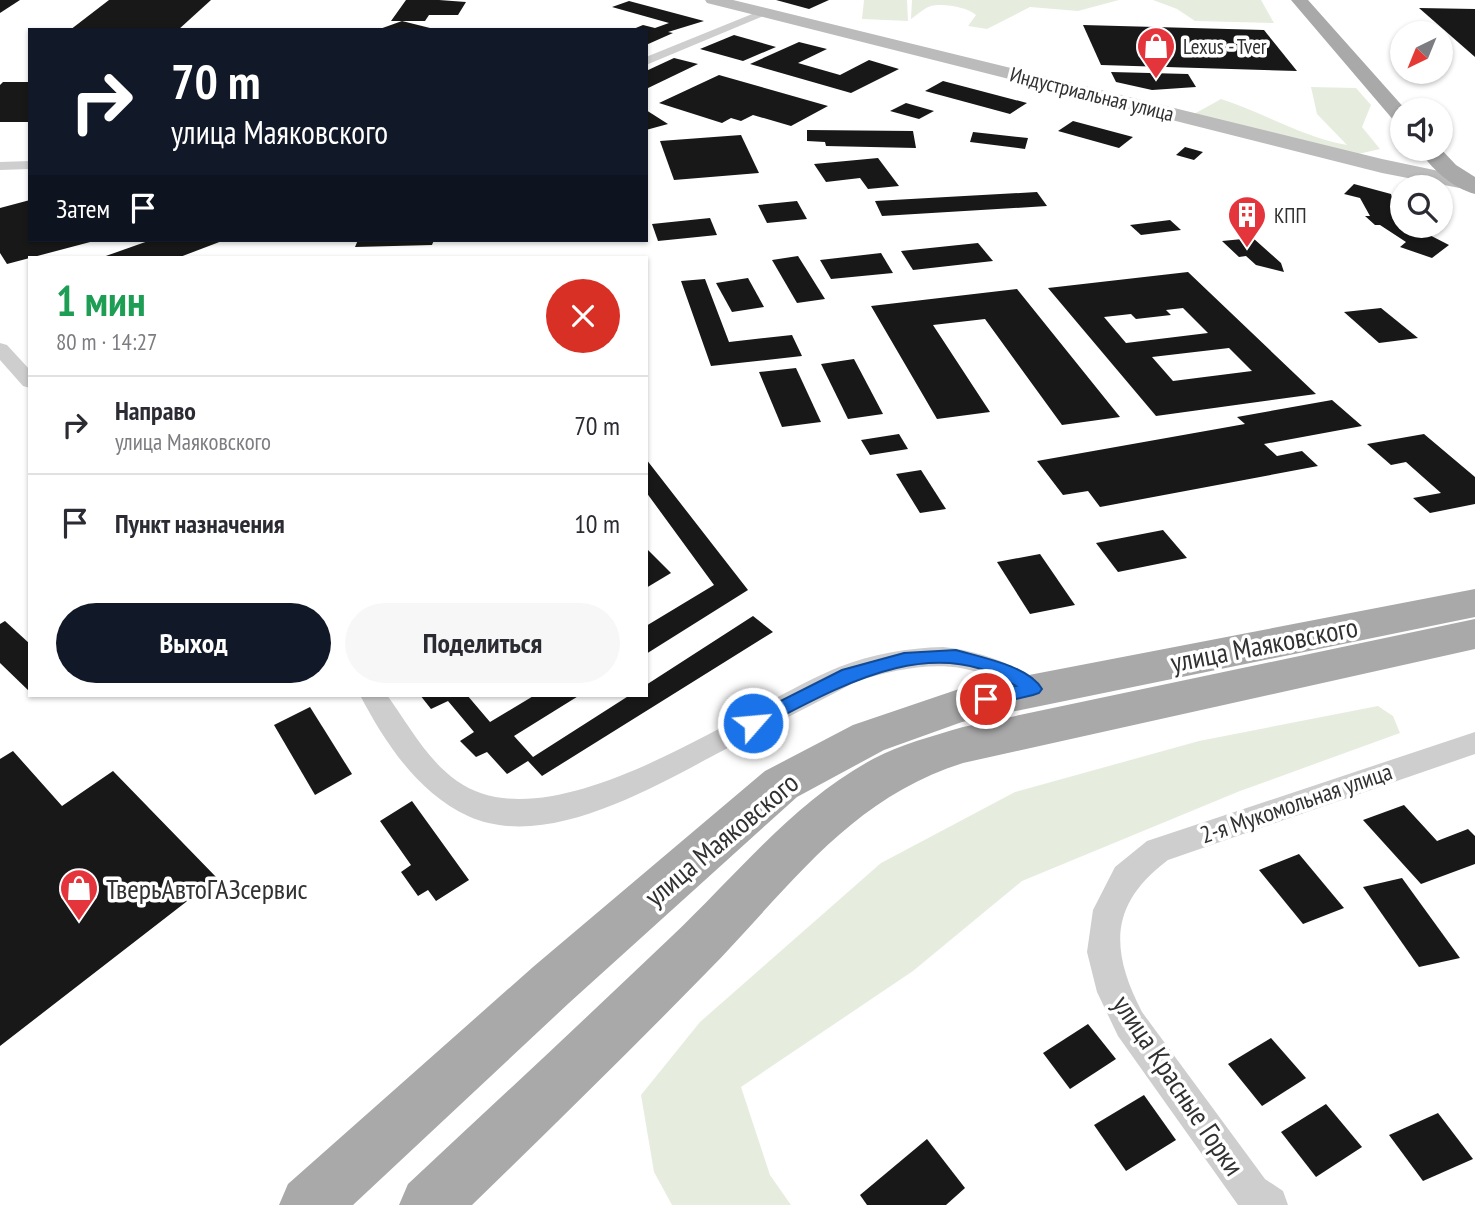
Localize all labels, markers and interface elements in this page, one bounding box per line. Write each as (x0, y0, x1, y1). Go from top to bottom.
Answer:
north arrow (1390, 21, 1452, 84)
map controls (1390, 21, 1453, 238)
shop icon: Lexus - Tver (1135, 25, 1177, 80)
place label: Lexus - Tver (1183, 33, 1267, 60)
text: 70 m (171, 49, 260, 113)
icon: right (56, 56, 147, 147)
street label: Индустриальная улица (1007, 61, 1177, 127)
button: sound (1390, 98, 1453, 161)
text: улица Маяковского (171, 111, 388, 153)
button: search (1390, 175, 1453, 238)
icon: arrive (124, 189, 162, 227)
text: Затем (56, 192, 110, 225)
building icon: КПП (1226, 194, 1268, 249)
place label: КПП (1274, 202, 1306, 229)
text: 1 мин (56, 273, 146, 328)
button: close (546, 279, 620, 353)
text: 80 m · 14:27 (56, 327, 157, 356)
text: Направо (115, 394, 196, 427)
icon: right (56, 406, 94, 444)
text: 70 m (574, 409, 620, 442)
text: улица Маяковского (115, 427, 271, 456)
icon: arrive (56, 504, 94, 542)
text: Пункт назначения (115, 507, 285, 540)
text: 10 m (574, 507, 620, 540)
button: Выход (56, 603, 331, 683)
button: Поделиться (345, 603, 620, 683)
street label: улица Маяковского (1167, 608, 1361, 680)
pin (956, 669, 1016, 729)
icon: arrive (967, 680, 1005, 718)
position arrow (716, 686, 790, 760)
street label: 2-я Мукомольная улица (1196, 756, 1396, 850)
street label: улица Маяковского (636, 764, 806, 914)
shop icon: ТверьАвтоГАЗсервис (58, 867, 100, 922)
place label: ТверьАвтоГАЗсервис (106, 870, 307, 907)
street label: улица Красные Горки (1105, 988, 1253, 1182)

